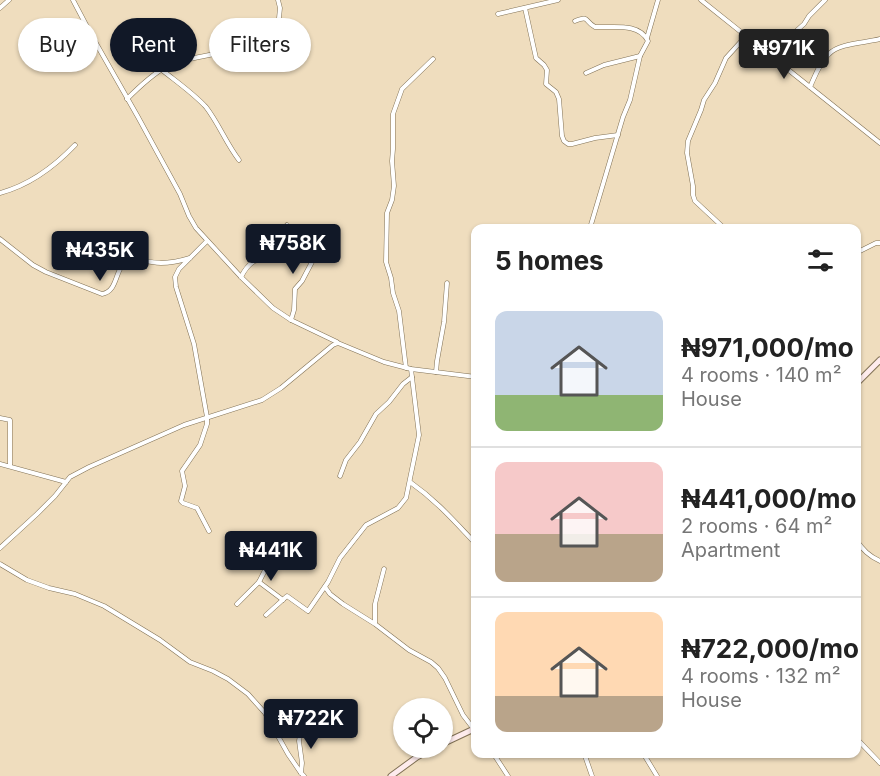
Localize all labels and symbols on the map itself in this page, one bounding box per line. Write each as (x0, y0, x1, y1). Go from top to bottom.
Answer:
pin: ₦971K (742, 29, 826, 80)
pin: ₦758K (251, 224, 335, 275)
pin: ₦435K (58, 231, 142, 282)
pin: ₦441K (229, 531, 313, 582)
pin: ₦722K (269, 699, 353, 750)

